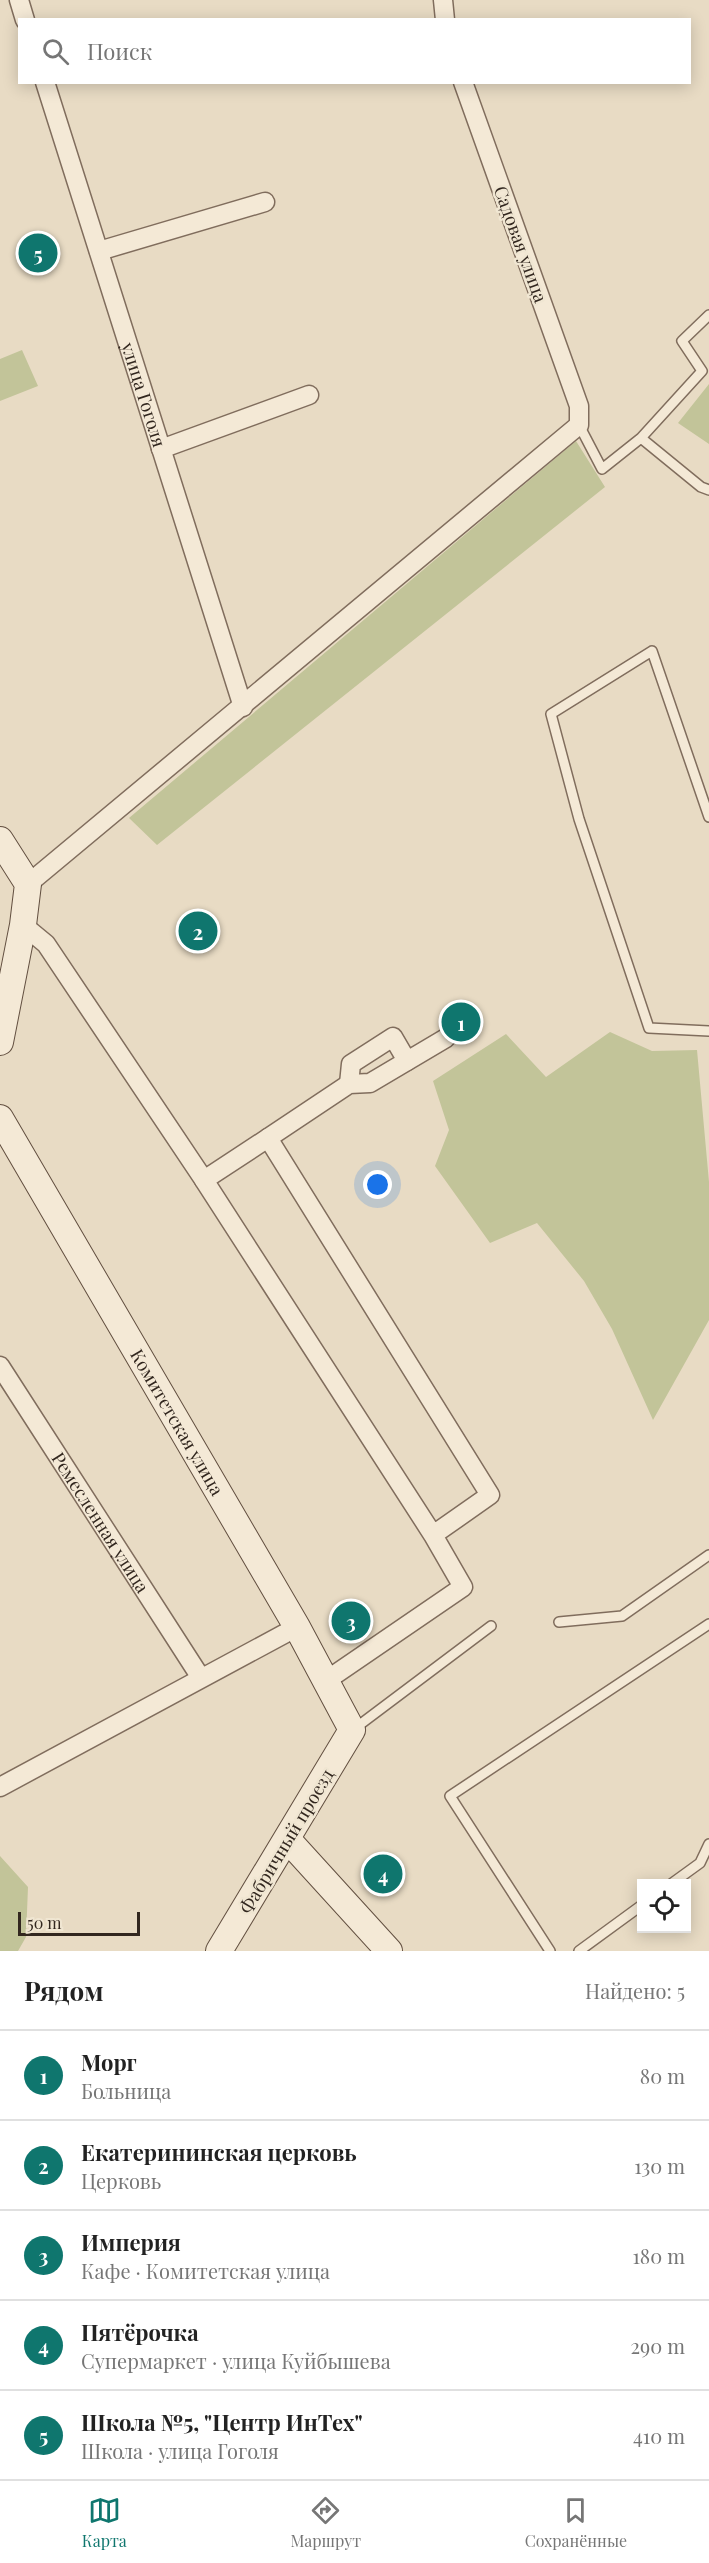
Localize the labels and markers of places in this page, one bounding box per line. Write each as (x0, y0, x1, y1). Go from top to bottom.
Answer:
pin: 5 (18, 230, 57, 276)
pin: 2 (178, 908, 218, 954)
pin: 1 (442, 1000, 480, 1044)
pin: 3 (332, 1598, 370, 1644)
pin: 4 (364, 1852, 403, 1896)

